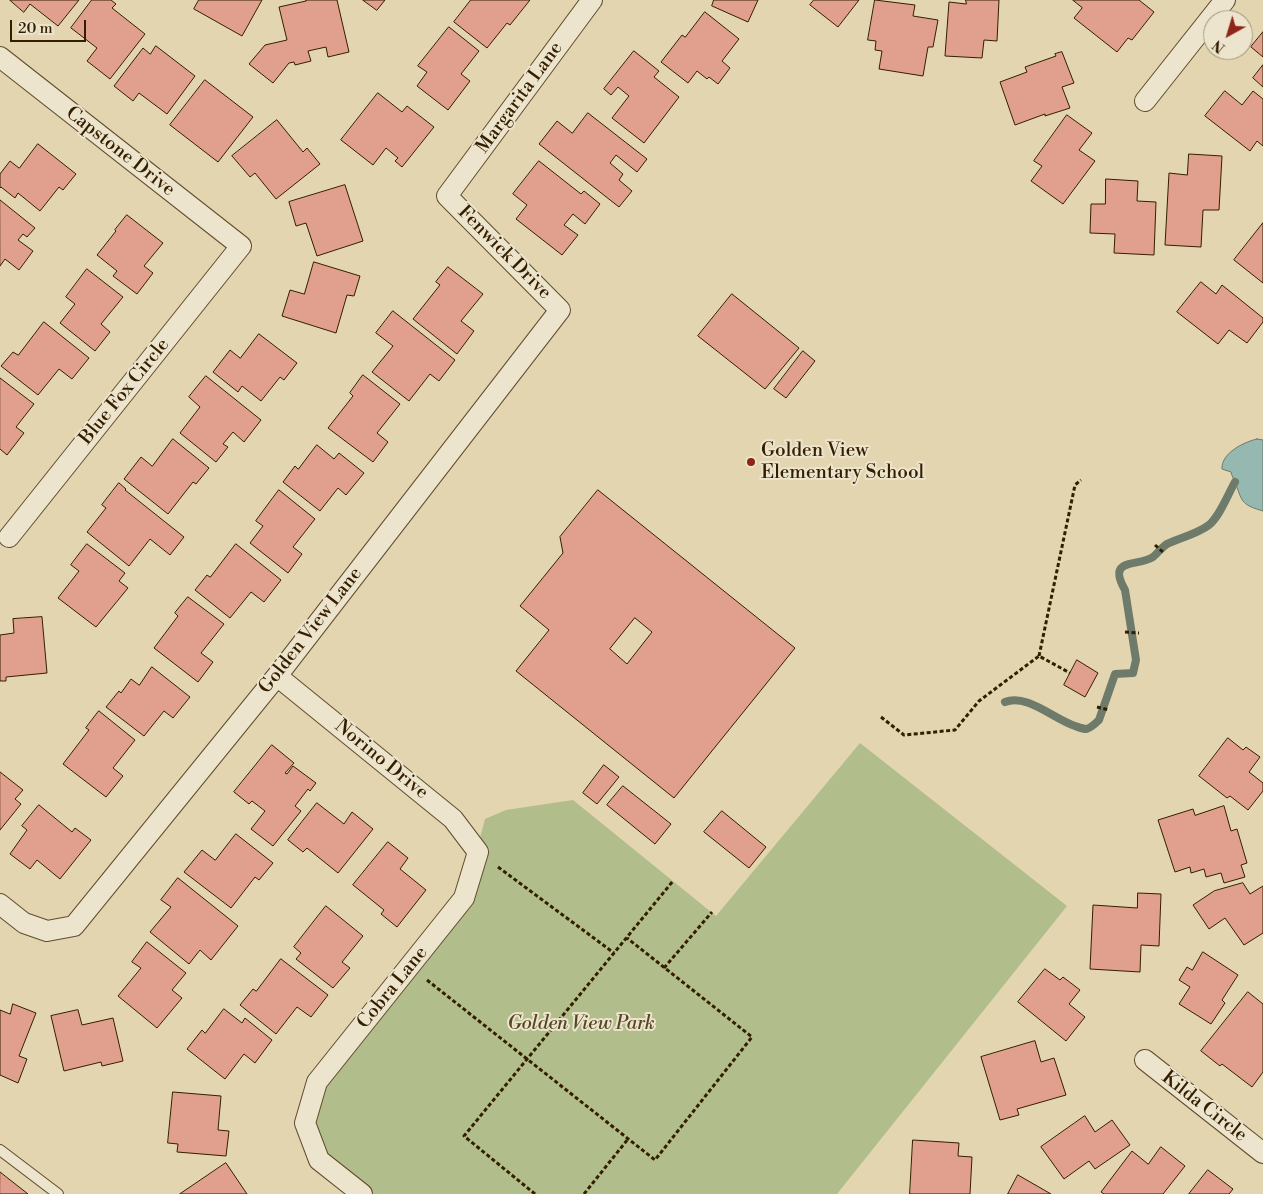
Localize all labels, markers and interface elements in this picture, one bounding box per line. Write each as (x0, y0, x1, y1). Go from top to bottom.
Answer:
scale bar (12, 10, 89, 42)
north arrow (1203, 10, 1253, 60)
text: 20 m (18, 19, 53, 38)
text: N (1209, 35, 1229, 56)
street label: Margarita Lane (472, 38, 568, 158)
street label: Capstone Drive (61, 102, 179, 202)
street label: Fenwick Drive (452, 201, 556, 305)
street label: Blue Fox Circle (75, 334, 175, 450)
place label: Golden View Elementary School (761, 440, 924, 484)
marker: Golden View Elementary School (745, 456, 757, 468)
street label: Golden View Lane (255, 563, 367, 699)
street label: Norino Drive (330, 715, 432, 805)
street label: Cobra Lane (353, 942, 433, 1034)
park label: Golden View Park (507, 1013, 655, 1035)
street label: Kilda Circle (1157, 1067, 1251, 1147)

